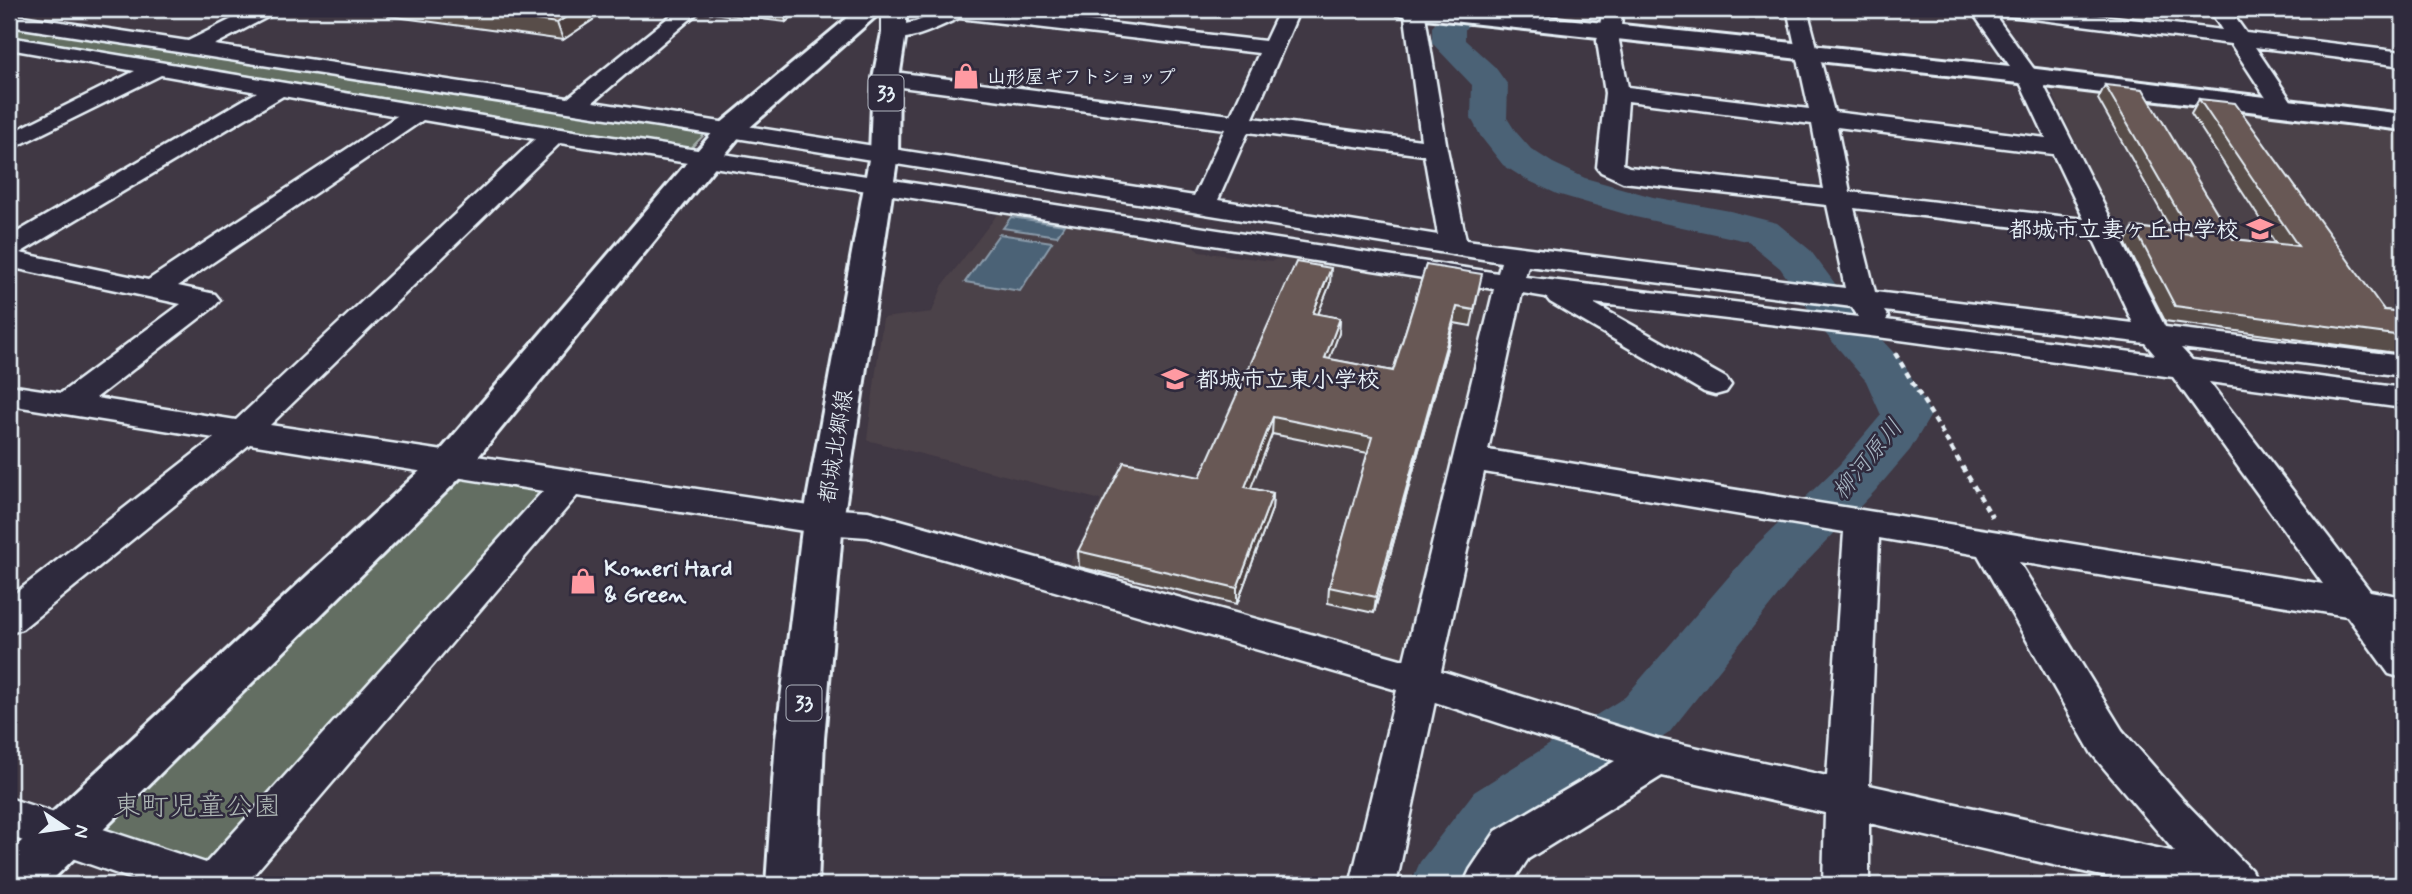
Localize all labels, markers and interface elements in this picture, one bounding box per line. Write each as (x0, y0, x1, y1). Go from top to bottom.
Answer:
shop icon: 山形屋ギフトショップ (951, 61, 981, 91)
place label: 山形屋ギフトショップ (987, 65, 1175, 90)
road number: 33 (868, 76, 903, 110)
school or university icon: 都城市立妻ヶ丘中学校 (2245, 214, 2275, 244)
place label: 都城市立妻ヶ丘中学校 (2009, 216, 2239, 246)
school or university icon: 都城市立東小学校 (1160, 364, 1190, 394)
place label: 都城市立東小学校 (1196, 366, 1380, 396)
street label: 都城北郷線 (813, 387, 861, 505)
water label: 柳河原川 (1826, 413, 1910, 507)
place label: Komeri Hard & Green (604, 555, 732, 611)
shop icon: Komeri Hard & Green (568, 566, 598, 596)
road number: 33 (786, 686, 822, 720)
park label: 東町児童公園 (113, 789, 281, 826)
north arrow (32, 792, 102, 862)
text: N (67, 823, 95, 840)

